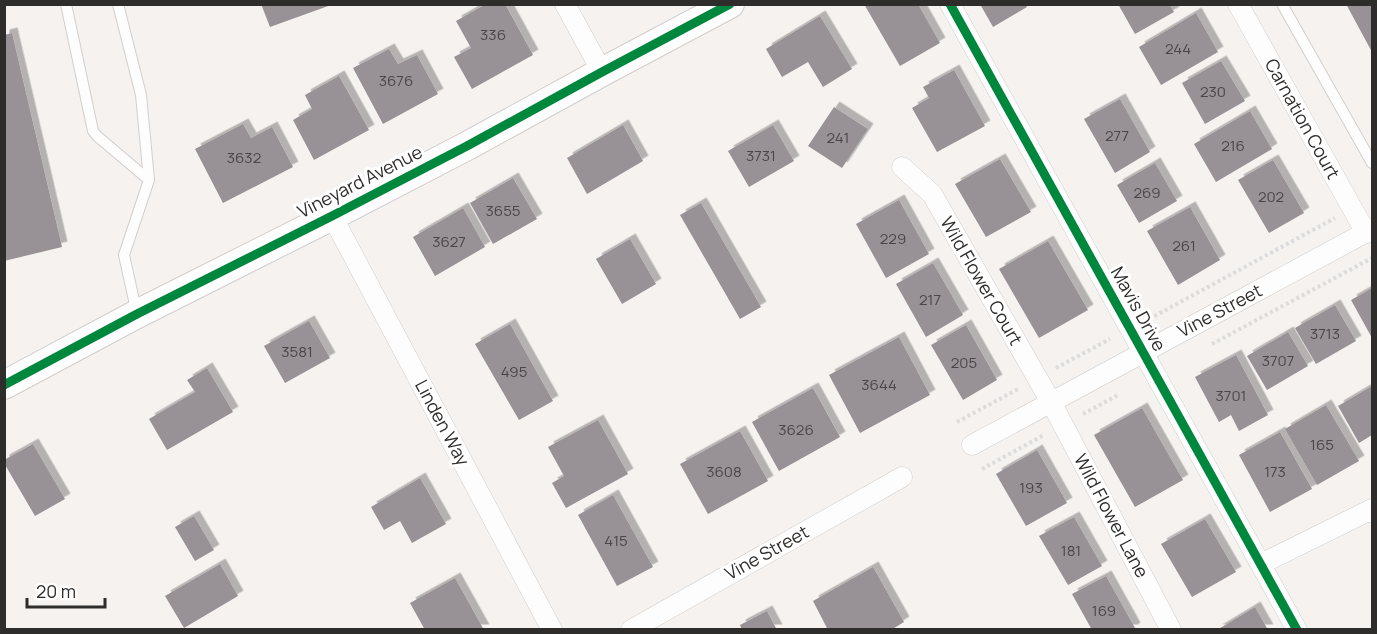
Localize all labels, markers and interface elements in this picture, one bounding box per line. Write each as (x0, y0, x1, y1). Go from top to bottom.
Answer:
house number: 336 (480, 24, 506, 45)
house number: 244 (1165, 38, 1191, 59)
street label: Carnation Court (1260, 54, 1346, 183)
house number: 3676 (379, 70, 413, 91)
house number: 230 (1200, 81, 1226, 102)
house number: 277 (1105, 125, 1129, 146)
house number: 241 (827, 127, 849, 148)
house number: 216 (1221, 135, 1245, 156)
street label: Vineyard Avenue (293, 139, 426, 223)
house number: 3731 (746, 145, 776, 166)
house number: 3632 (227, 147, 261, 168)
house number: 269 (1133, 182, 1161, 203)
house number: 202 (1258, 186, 1284, 207)
house number: 3655 (486, 200, 520, 221)
street label: Wild Flower Court (935, 212, 1028, 349)
house number: 229 (880, 228, 906, 249)
house number: 3627 (432, 231, 466, 252)
house number: 261 (1172, 235, 1196, 256)
street label: Mavis Drive (1106, 262, 1172, 355)
street label: Vine Street (1173, 278, 1266, 342)
house number: 217 (919, 289, 941, 310)
house number: 3713 (1310, 323, 1340, 344)
house number: 3581 (281, 341, 313, 362)
house number: 3707 (1262, 350, 1294, 371)
house number: 205 (951, 352, 977, 373)
house number: 495 (501, 361, 527, 382)
house number: 3644 (861, 374, 897, 395)
street label: Linden Way (410, 375, 476, 470)
house number: 3701 (1216, 385, 1246, 406)
house number: 3626 (778, 419, 814, 440)
house number: 165 (1310, 434, 1334, 455)
street label: Wild Flower Lane (1069, 449, 1155, 582)
house number: 3608 (706, 461, 742, 482)
house number: 173 (1264, 461, 1286, 482)
house number: 193 (1019, 477, 1043, 498)
street label: Vine Street (720, 519, 813, 585)
house number: 415 (604, 530, 628, 551)
house number: 181 (1061, 540, 1081, 561)
scale bar (27, 571, 105, 609)
text: 20 m (36, 579, 76, 603)
house number: 169 (1092, 600, 1116, 621)

